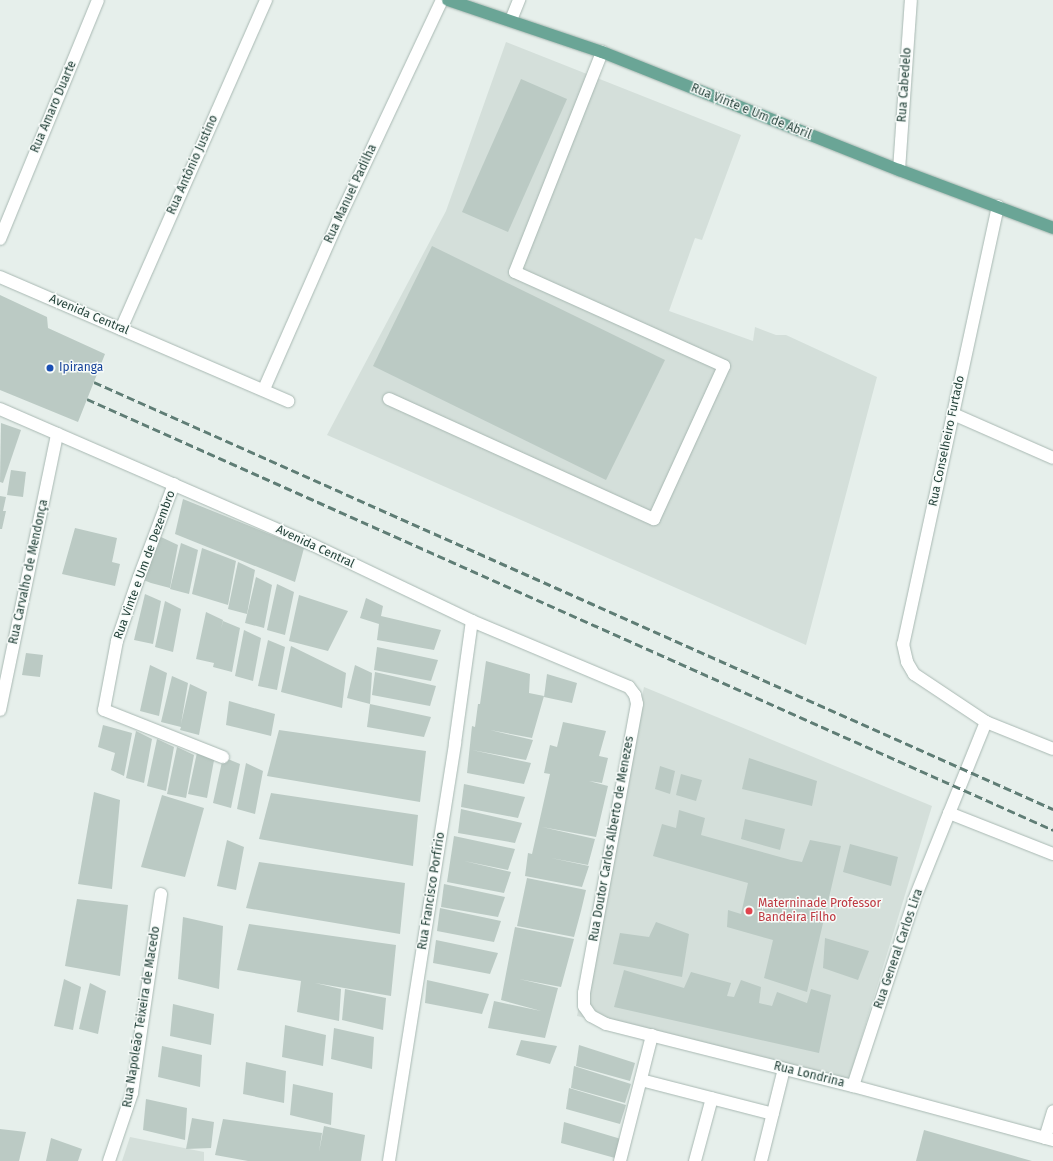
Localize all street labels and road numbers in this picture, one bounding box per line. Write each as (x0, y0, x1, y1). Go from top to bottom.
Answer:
street label: Rua Cabedelo (895, 47, 915, 123)
street label: Rua Amaro Duarte (28, 59, 80, 155)
street label: Rua Vinte e Um de Abril (689, 81, 813, 143)
street label: Rua Antônio Justino (165, 113, 221, 217)
street label: Rua Manuel Padilha (322, 142, 380, 246)
street label: Avenida Central (47, 292, 131, 338)
street label: Rua Conselheiro Furtado (926, 374, 968, 508)
street label: Rua Vinte e Um de Dezembro (111, 489, 179, 641)
street label: Rua Carvalho de Mendonça (7, 498, 51, 646)
street label: Avenida Central (273, 522, 357, 572)
street label: Rua Doutor Carlos Alberto de Menezes (587, 735, 637, 943)
street label: Rua Francisco Porfírio (416, 831, 448, 951)
street label: Rua General Carlos Lira (872, 887, 926, 1011)
street label: Rua Napoleão Teixeira de Macedo (121, 925, 163, 1109)
street label: Rua Londrina (772, 1059, 846, 1091)

